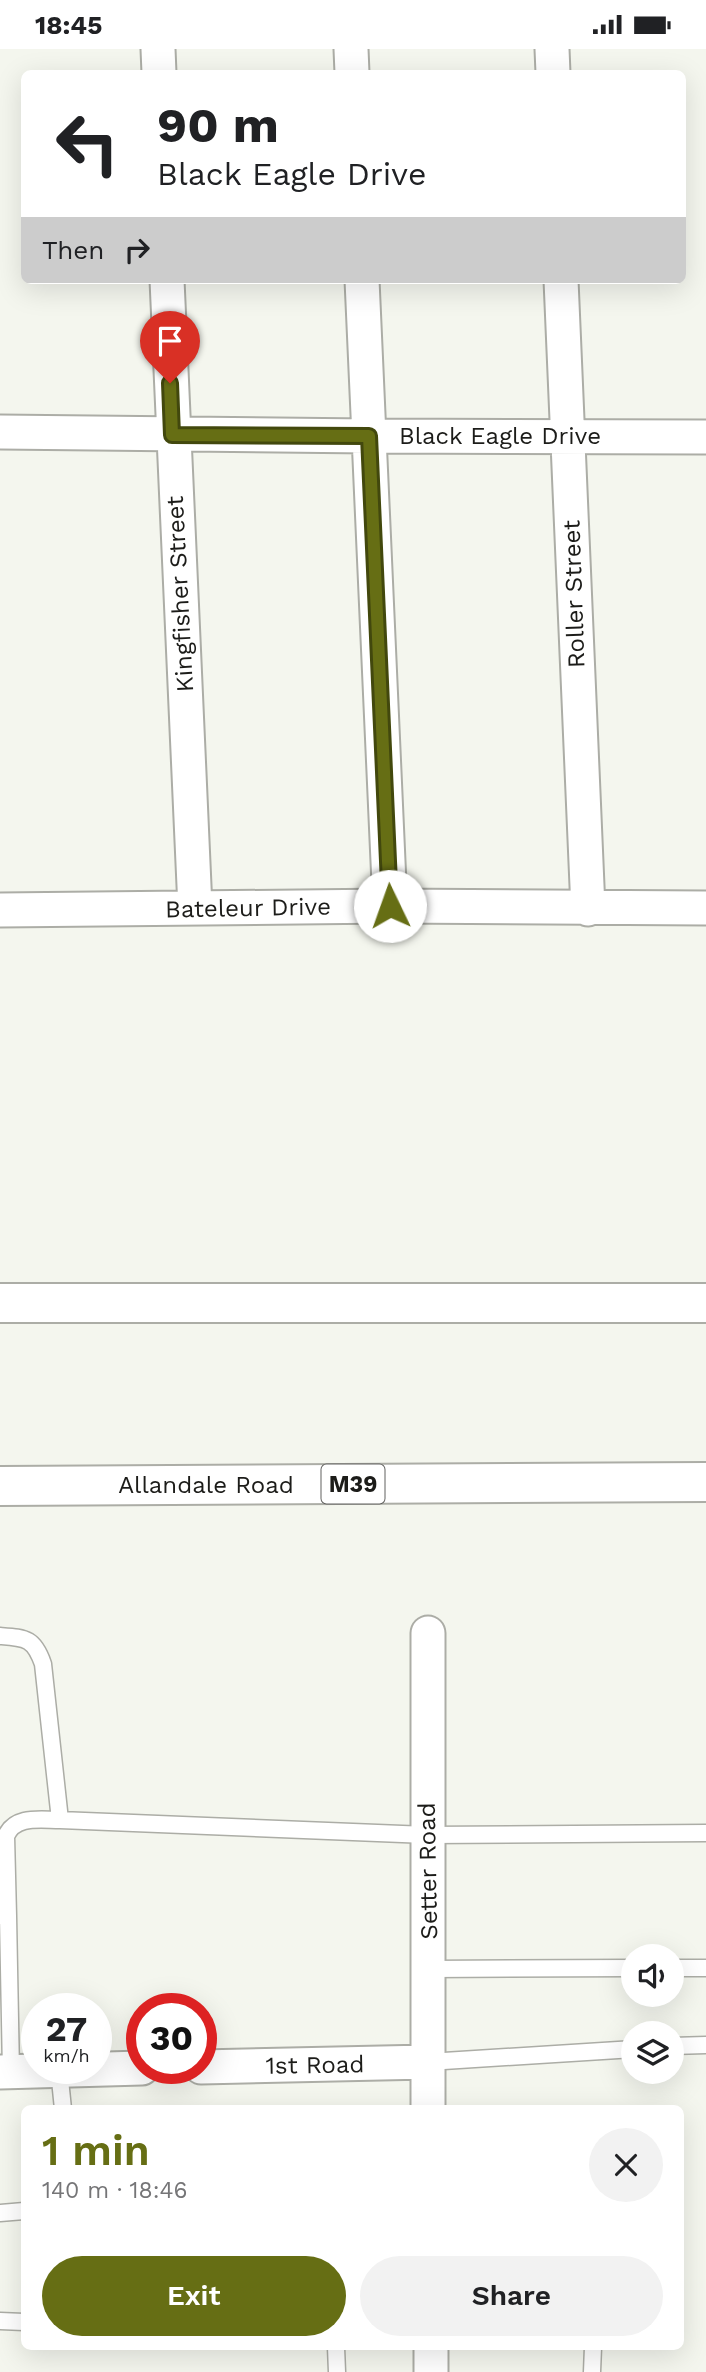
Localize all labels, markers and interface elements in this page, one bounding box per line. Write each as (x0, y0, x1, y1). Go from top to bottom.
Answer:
text: 18:45 (35, 10, 102, 40)
text: 90 m (157, 96, 279, 154)
icon: left (42, 98, 133, 189)
text: Black Eagle Drive (157, 155, 426, 193)
icon: right (118, 231, 156, 269)
text: Then (42, 235, 104, 265)
pin (140, 311, 200, 383)
icon: arrive (151, 322, 189, 360)
street label: Black Eagle Drive (399, 422, 601, 450)
street label: Kingfisher Street (161, 495, 199, 693)
street label: Roller Street (557, 519, 591, 669)
position arrow (353, 869, 427, 943)
street label: Bateleur Drive (165, 893, 331, 923)
road number: M39 (322, 1465, 384, 1503)
street label: Allandale Road (118, 1471, 294, 1499)
street label: Setter Road (413, 1802, 443, 1940)
map controls (621, 1944, 684, 2084)
button: sound (621, 1944, 684, 2007)
speed limit sign: 30 (126, 1993, 217, 2084)
text: 27 (46, 2008, 87, 2050)
button: layers (621, 2021, 684, 2084)
text: km/h (43, 2045, 90, 2066)
street label: 1st Road (265, 2050, 365, 2080)
text: 1 min (42, 2126, 150, 2175)
button: close (589, 2128, 663, 2202)
text: 140 m · 18:46 (42, 2177, 188, 2204)
button: Exit (42, 2256, 346, 2336)
button: Share (360, 2256, 663, 2336)

